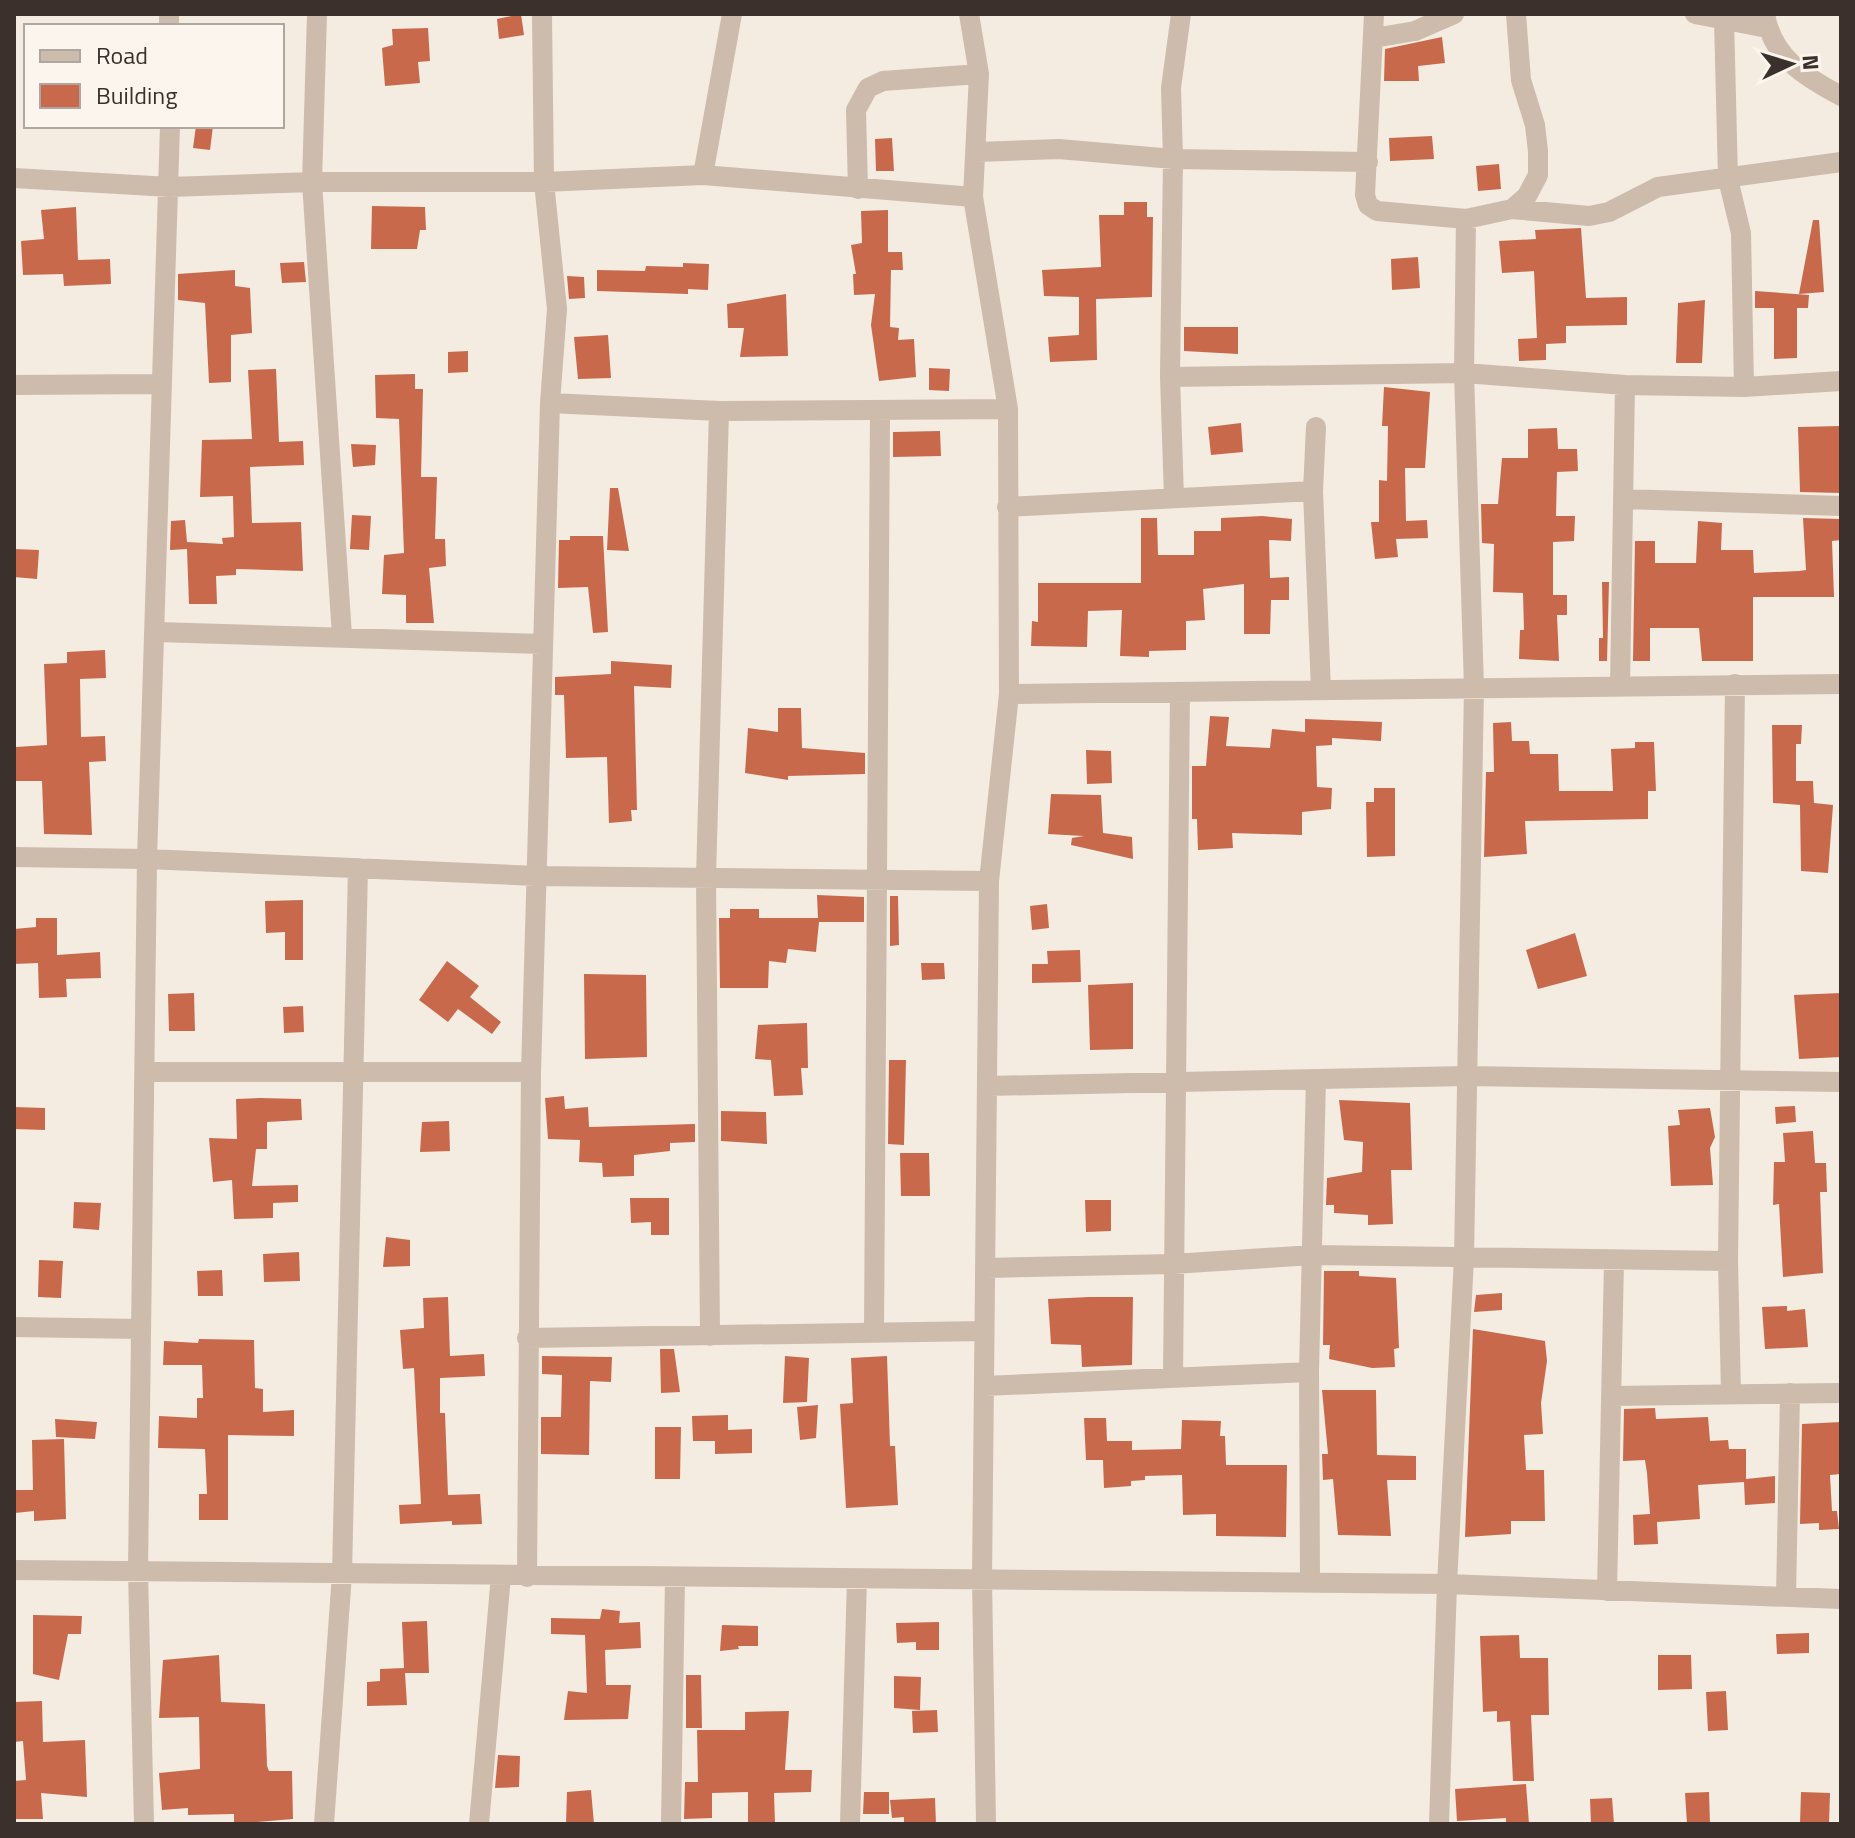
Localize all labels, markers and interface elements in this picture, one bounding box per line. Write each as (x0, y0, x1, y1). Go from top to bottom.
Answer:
legend (24, 24, 284, 128)
north arrow (1751, 24, 1831, 104)
text: Road (96, 37, 148, 73)
text: N (1793, 54, 1828, 71)
text: Building (96, 77, 178, 113)

